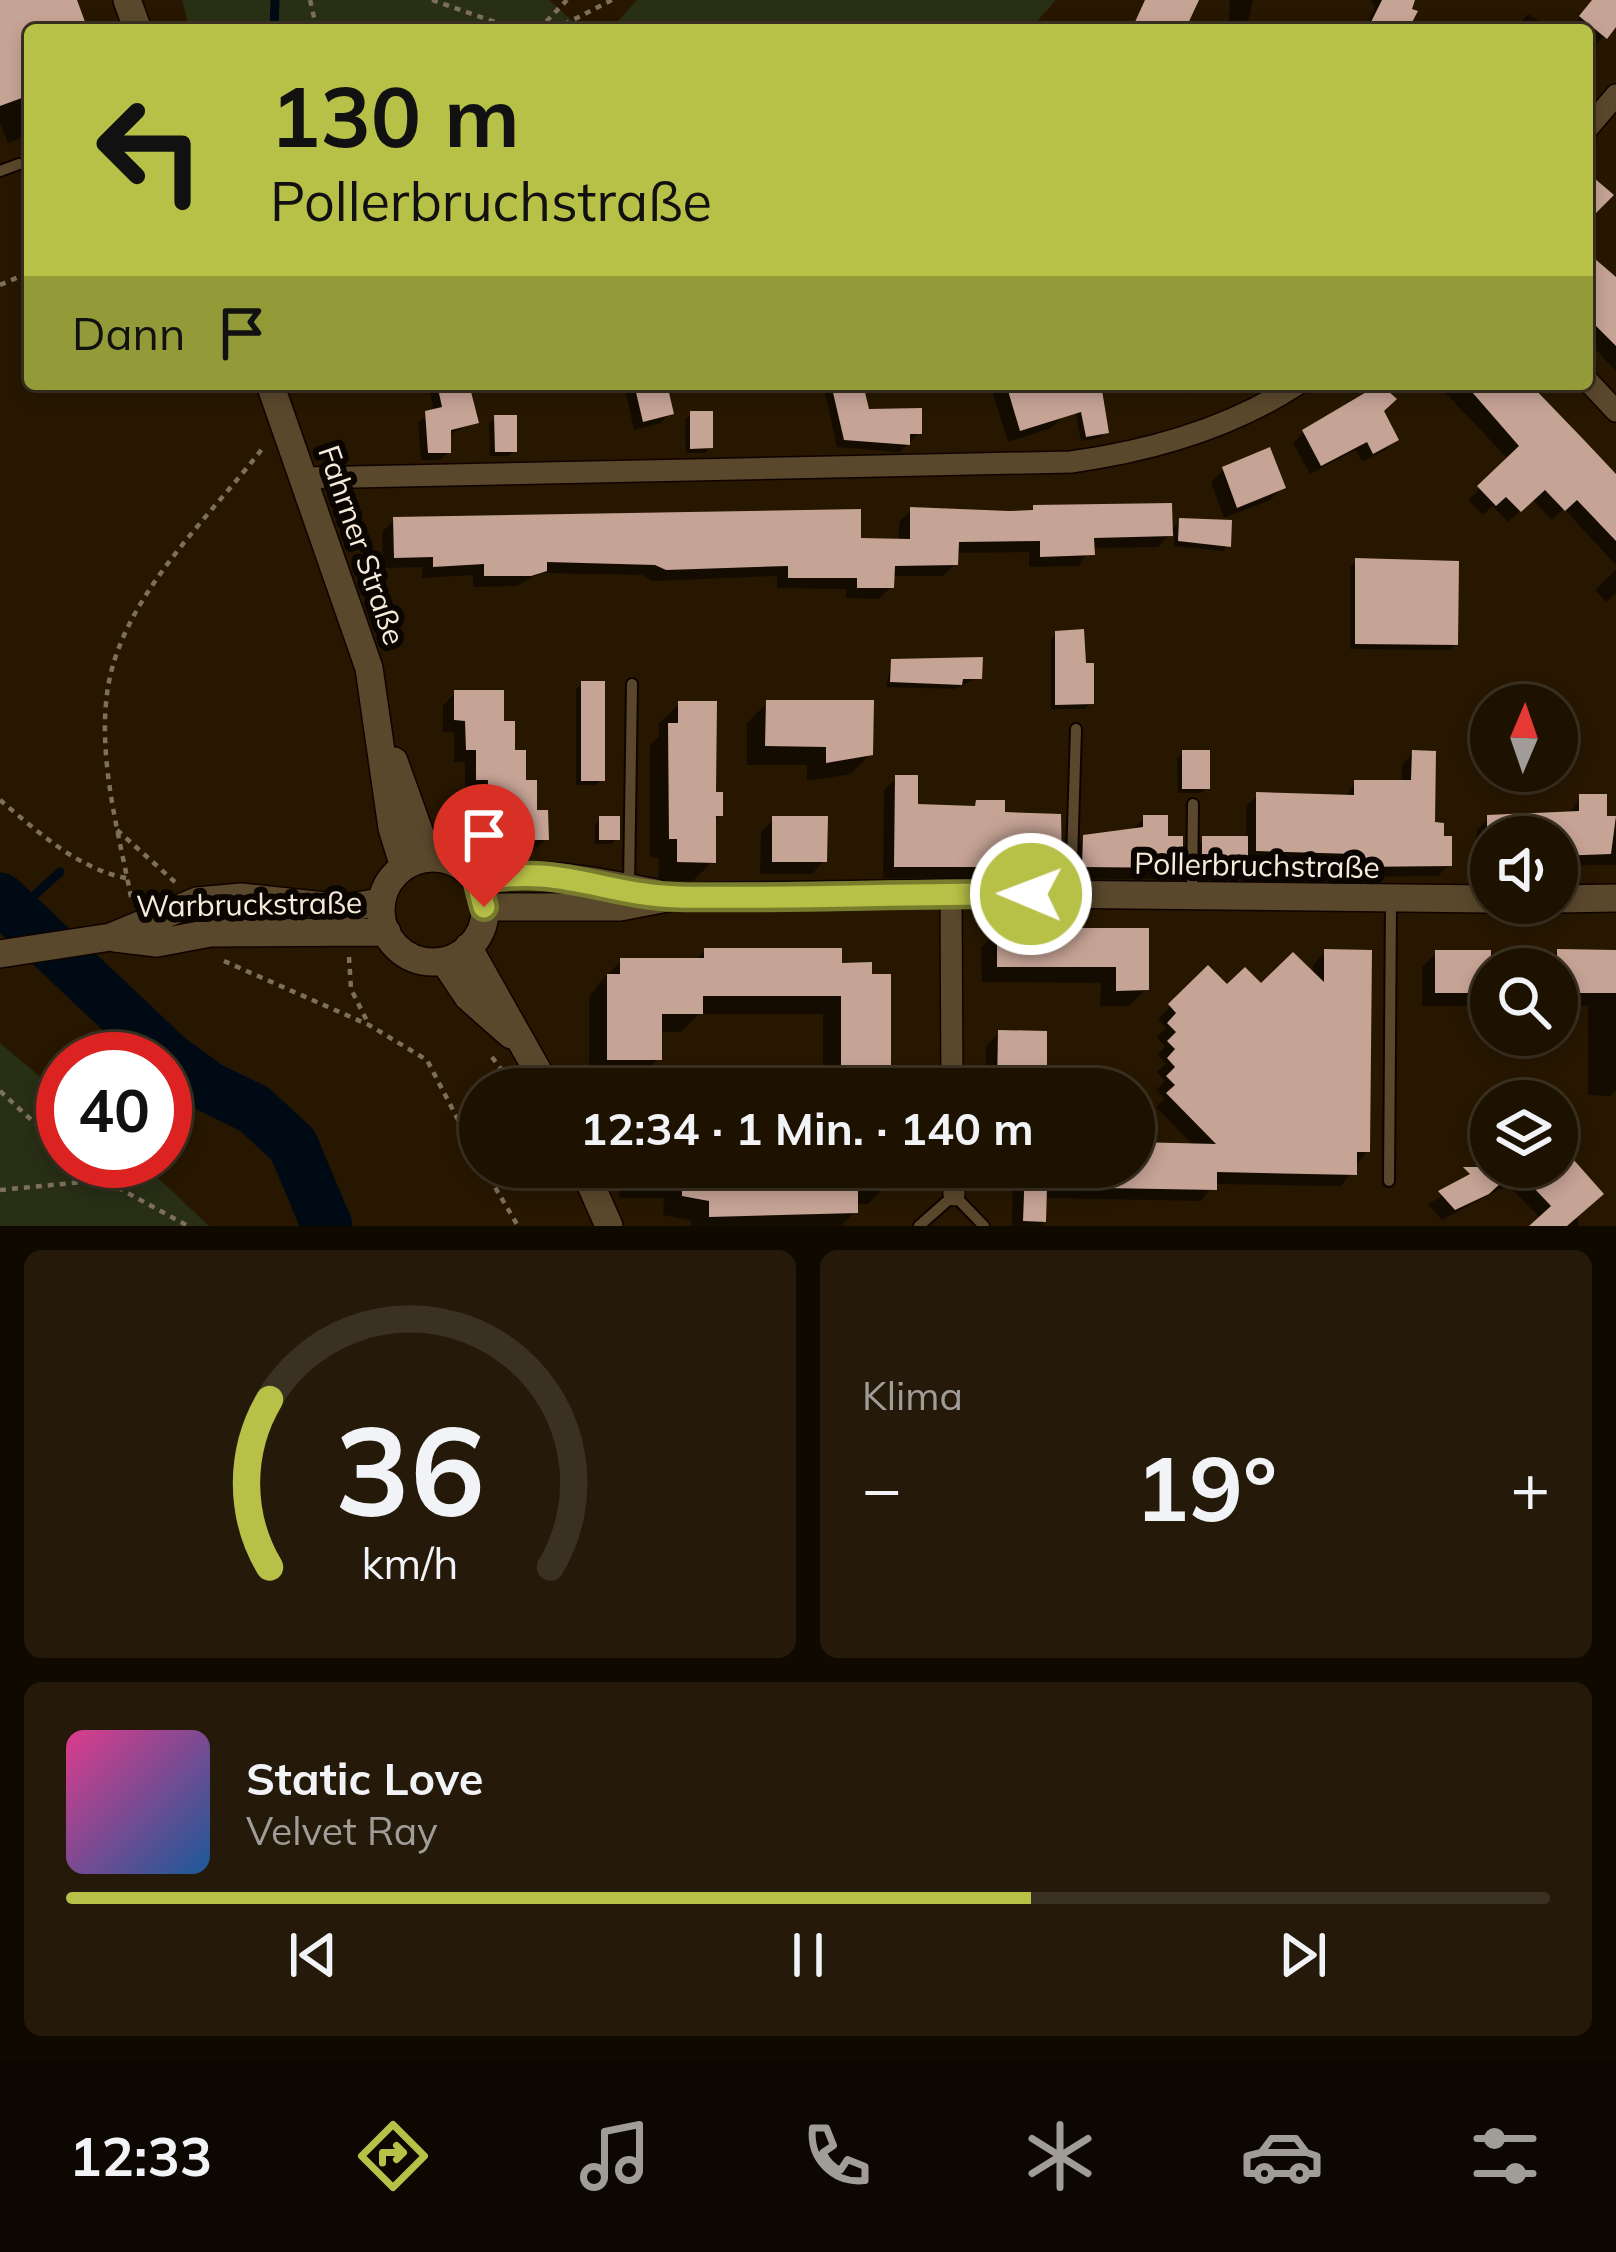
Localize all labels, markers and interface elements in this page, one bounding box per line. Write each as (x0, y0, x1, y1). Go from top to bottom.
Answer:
text: 130 m (270, 63, 520, 168)
icon: left (72, 72, 228, 228)
text: Pollerbruchstraße (270, 167, 712, 235)
icon: arrive (209, 300, 275, 366)
text: Dann (72, 305, 185, 361)
street label: Fahrner Straße (310, 440, 414, 650)
north arrow (1470, 684, 1578, 792)
map controls (1470, 684, 1578, 1188)
pin (433, 784, 535, 907)
icon: arrive (451, 802, 517, 868)
button: sound (1470, 816, 1578, 924)
position arrow (968, 831, 1094, 957)
street label: Pollerbruchstraße (1134, 844, 1380, 886)
street label: Warbruckstraße (136, 883, 362, 925)
button: search (1470, 948, 1578, 1056)
speed limit sign: 40 (36, 1032, 192, 1188)
button: layers (1470, 1080, 1578, 1188)
text: 12:34 · 1 Min. · 140 m (580, 1100, 1034, 1156)
text: Klima (862, 1371, 963, 1420)
text: 36 (335, 1391, 485, 1547)
text: 19° (1135, 1431, 1277, 1544)
text: − (862, 1446, 902, 1529)
text: + (1510, 1446, 1550, 1529)
text: km/h (361, 1536, 459, 1590)
text: Static Love (246, 1750, 483, 1806)
text: Velvet Ray (246, 1806, 438, 1855)
icon: previous (280, 1922, 346, 1988)
icon: pause (775, 1922, 841, 1988)
icon: next (1270, 1922, 1336, 1988)
icon: directions (351, 2114, 435, 2198)
icon: music (573, 2114, 657, 2198)
icon: phone (795, 2114, 879, 2198)
icon: climate (1018, 2114, 1102, 2198)
icon: car (1240, 2114, 1324, 2198)
icon: filters (1463, 2114, 1547, 2198)
text: 12:33 (69, 2122, 212, 2190)

